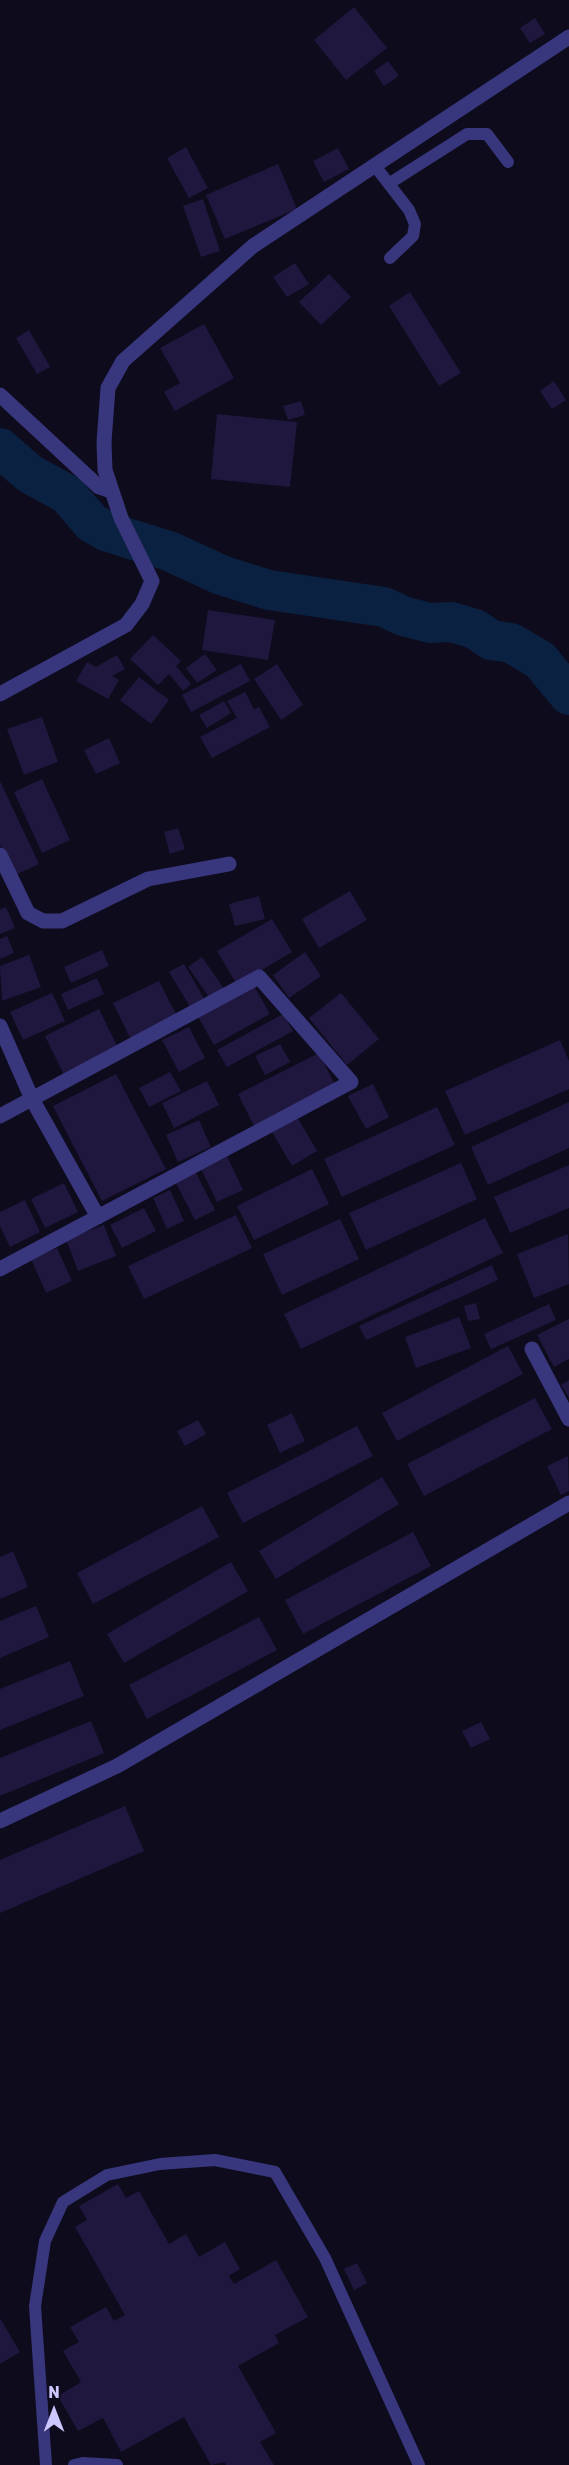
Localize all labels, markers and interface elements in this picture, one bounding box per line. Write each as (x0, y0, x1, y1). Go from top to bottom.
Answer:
north arrow (24, 2381, 84, 2441)
text: N (48, 2383, 60, 2402)

